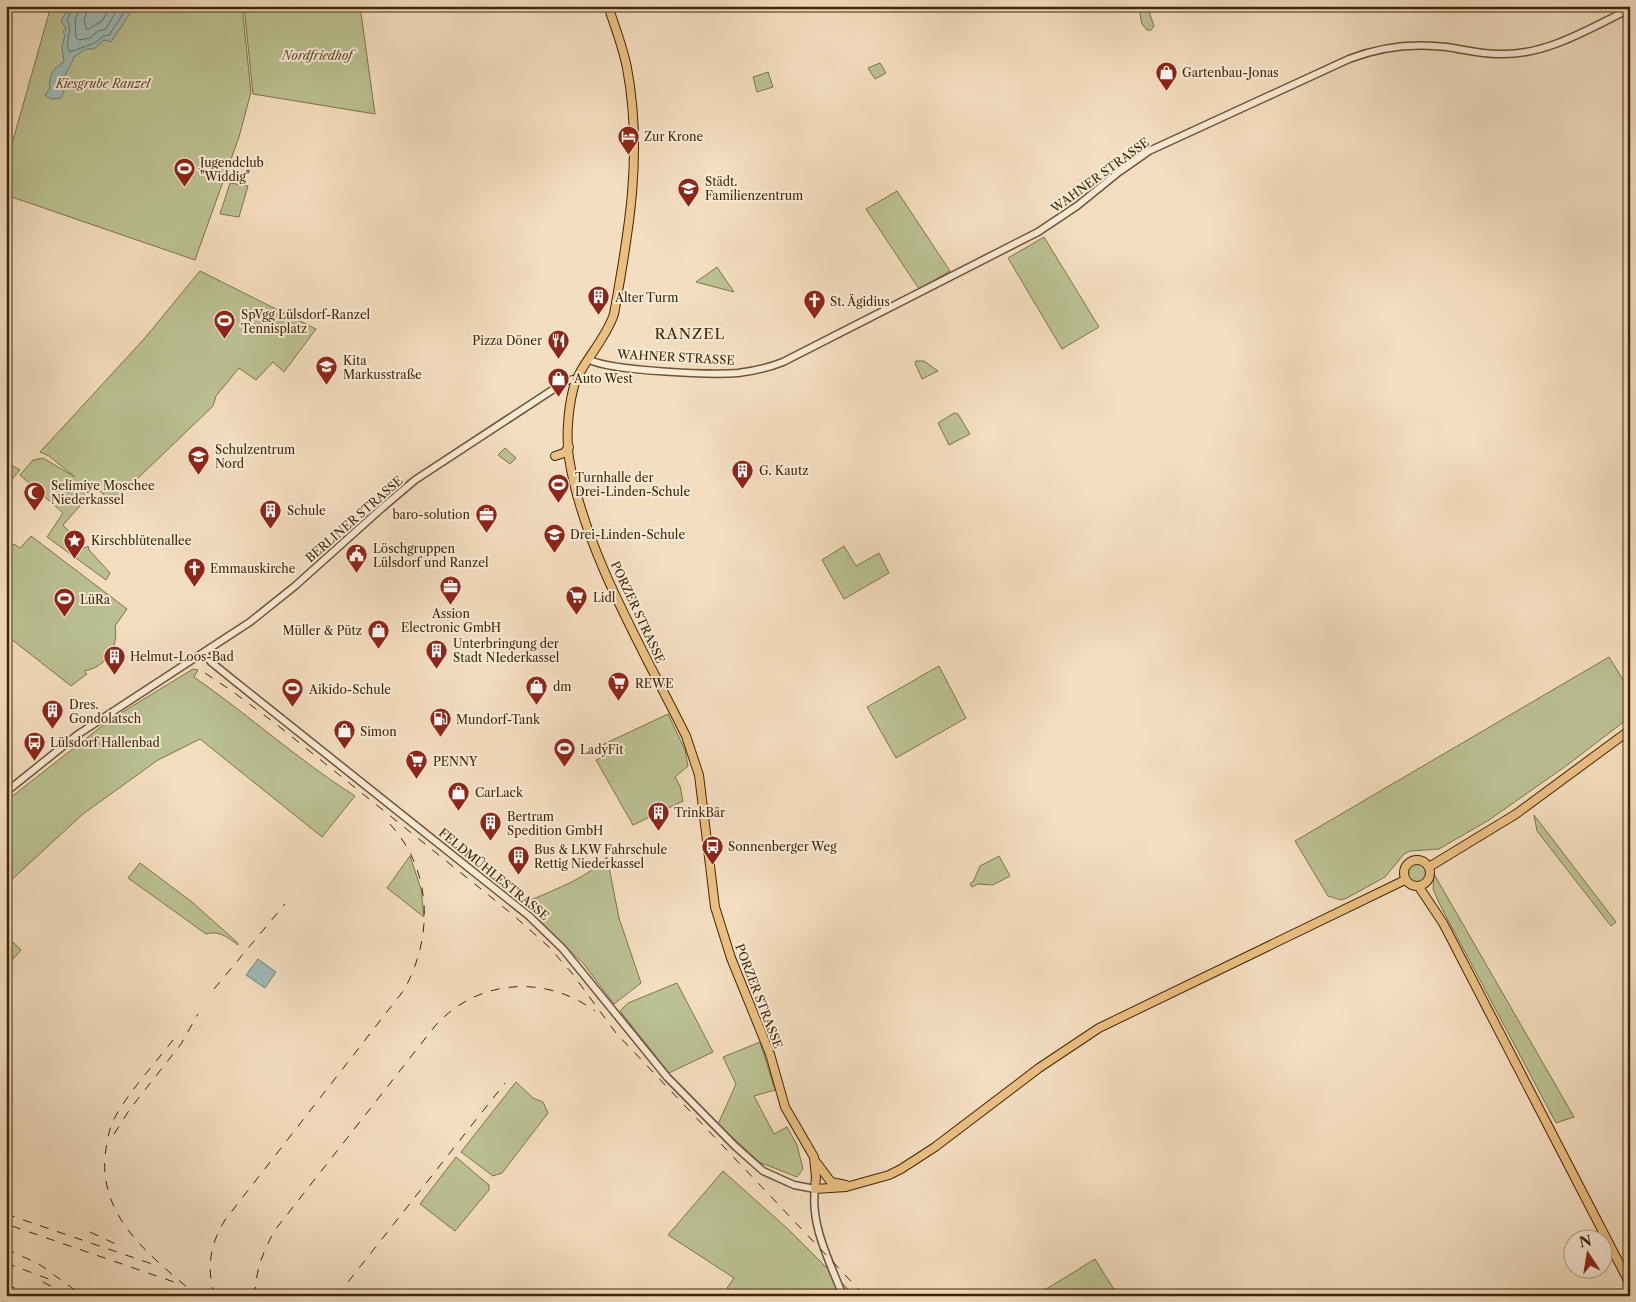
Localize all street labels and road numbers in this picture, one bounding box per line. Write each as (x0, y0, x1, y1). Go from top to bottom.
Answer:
street label: WAHNER STRASSE (1047, 134, 1152, 216)
street label: WAHNER STRASSE (616, 346, 735, 368)
street label: BERLINER STRASSE (302, 473, 406, 565)
street label: PORZER STRASSE (608, 559, 668, 665)
street label: FELDMÜHLESTRASSE (436, 824, 553, 923)
street label: PORZER STRASSE (732, 942, 786, 1050)

